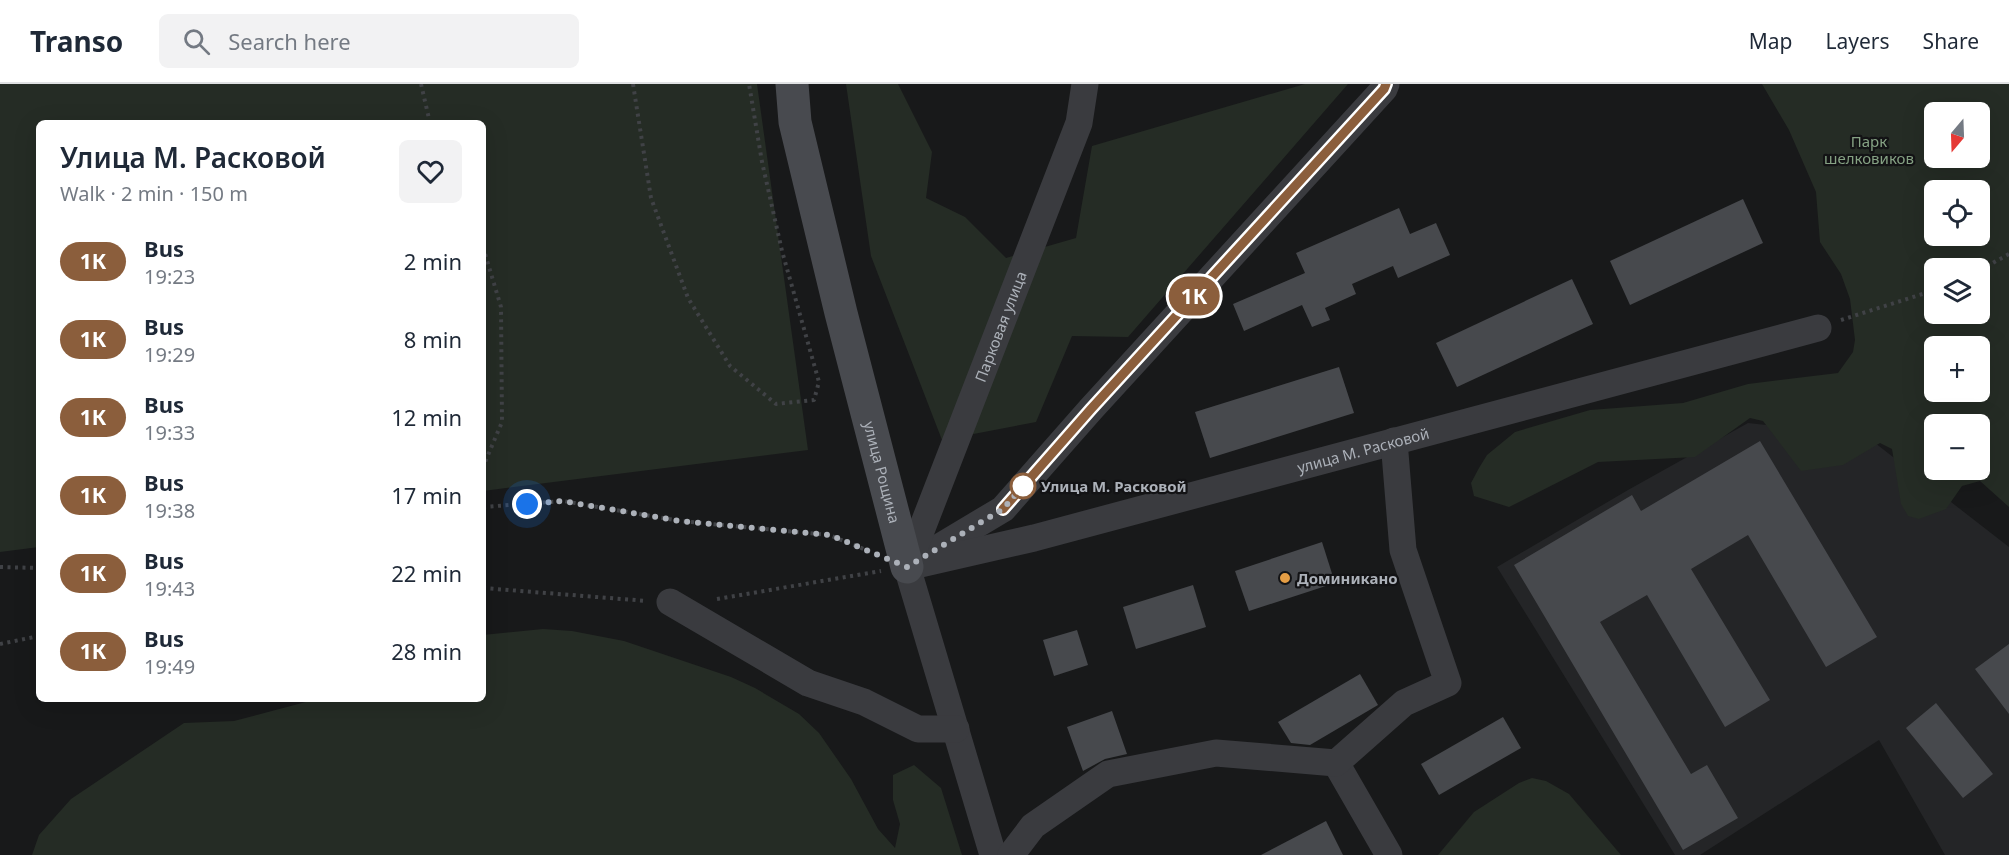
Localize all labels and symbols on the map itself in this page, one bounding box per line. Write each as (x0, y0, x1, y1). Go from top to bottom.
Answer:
north arrow (1924, 102, 1990, 168)
park label: Парк шелковиков (1824, 131, 1914, 168)
street label: Парковая улица (970, 268, 1031, 385)
line badge: 1К (1167, 276, 1221, 316)
street label: улица Рощина (860, 419, 905, 525)
street label: улица М. Расковой (1295, 423, 1431, 477)
marker: Улица М. Расковой (1010, 473, 1036, 499)
place label: Улица М. Расковой (1041, 476, 1187, 496)
your location (512, 489, 542, 519)
place label: Доминикано (1297, 568, 1398, 588)
marker: Доминикано (1278, 571, 1292, 585)

